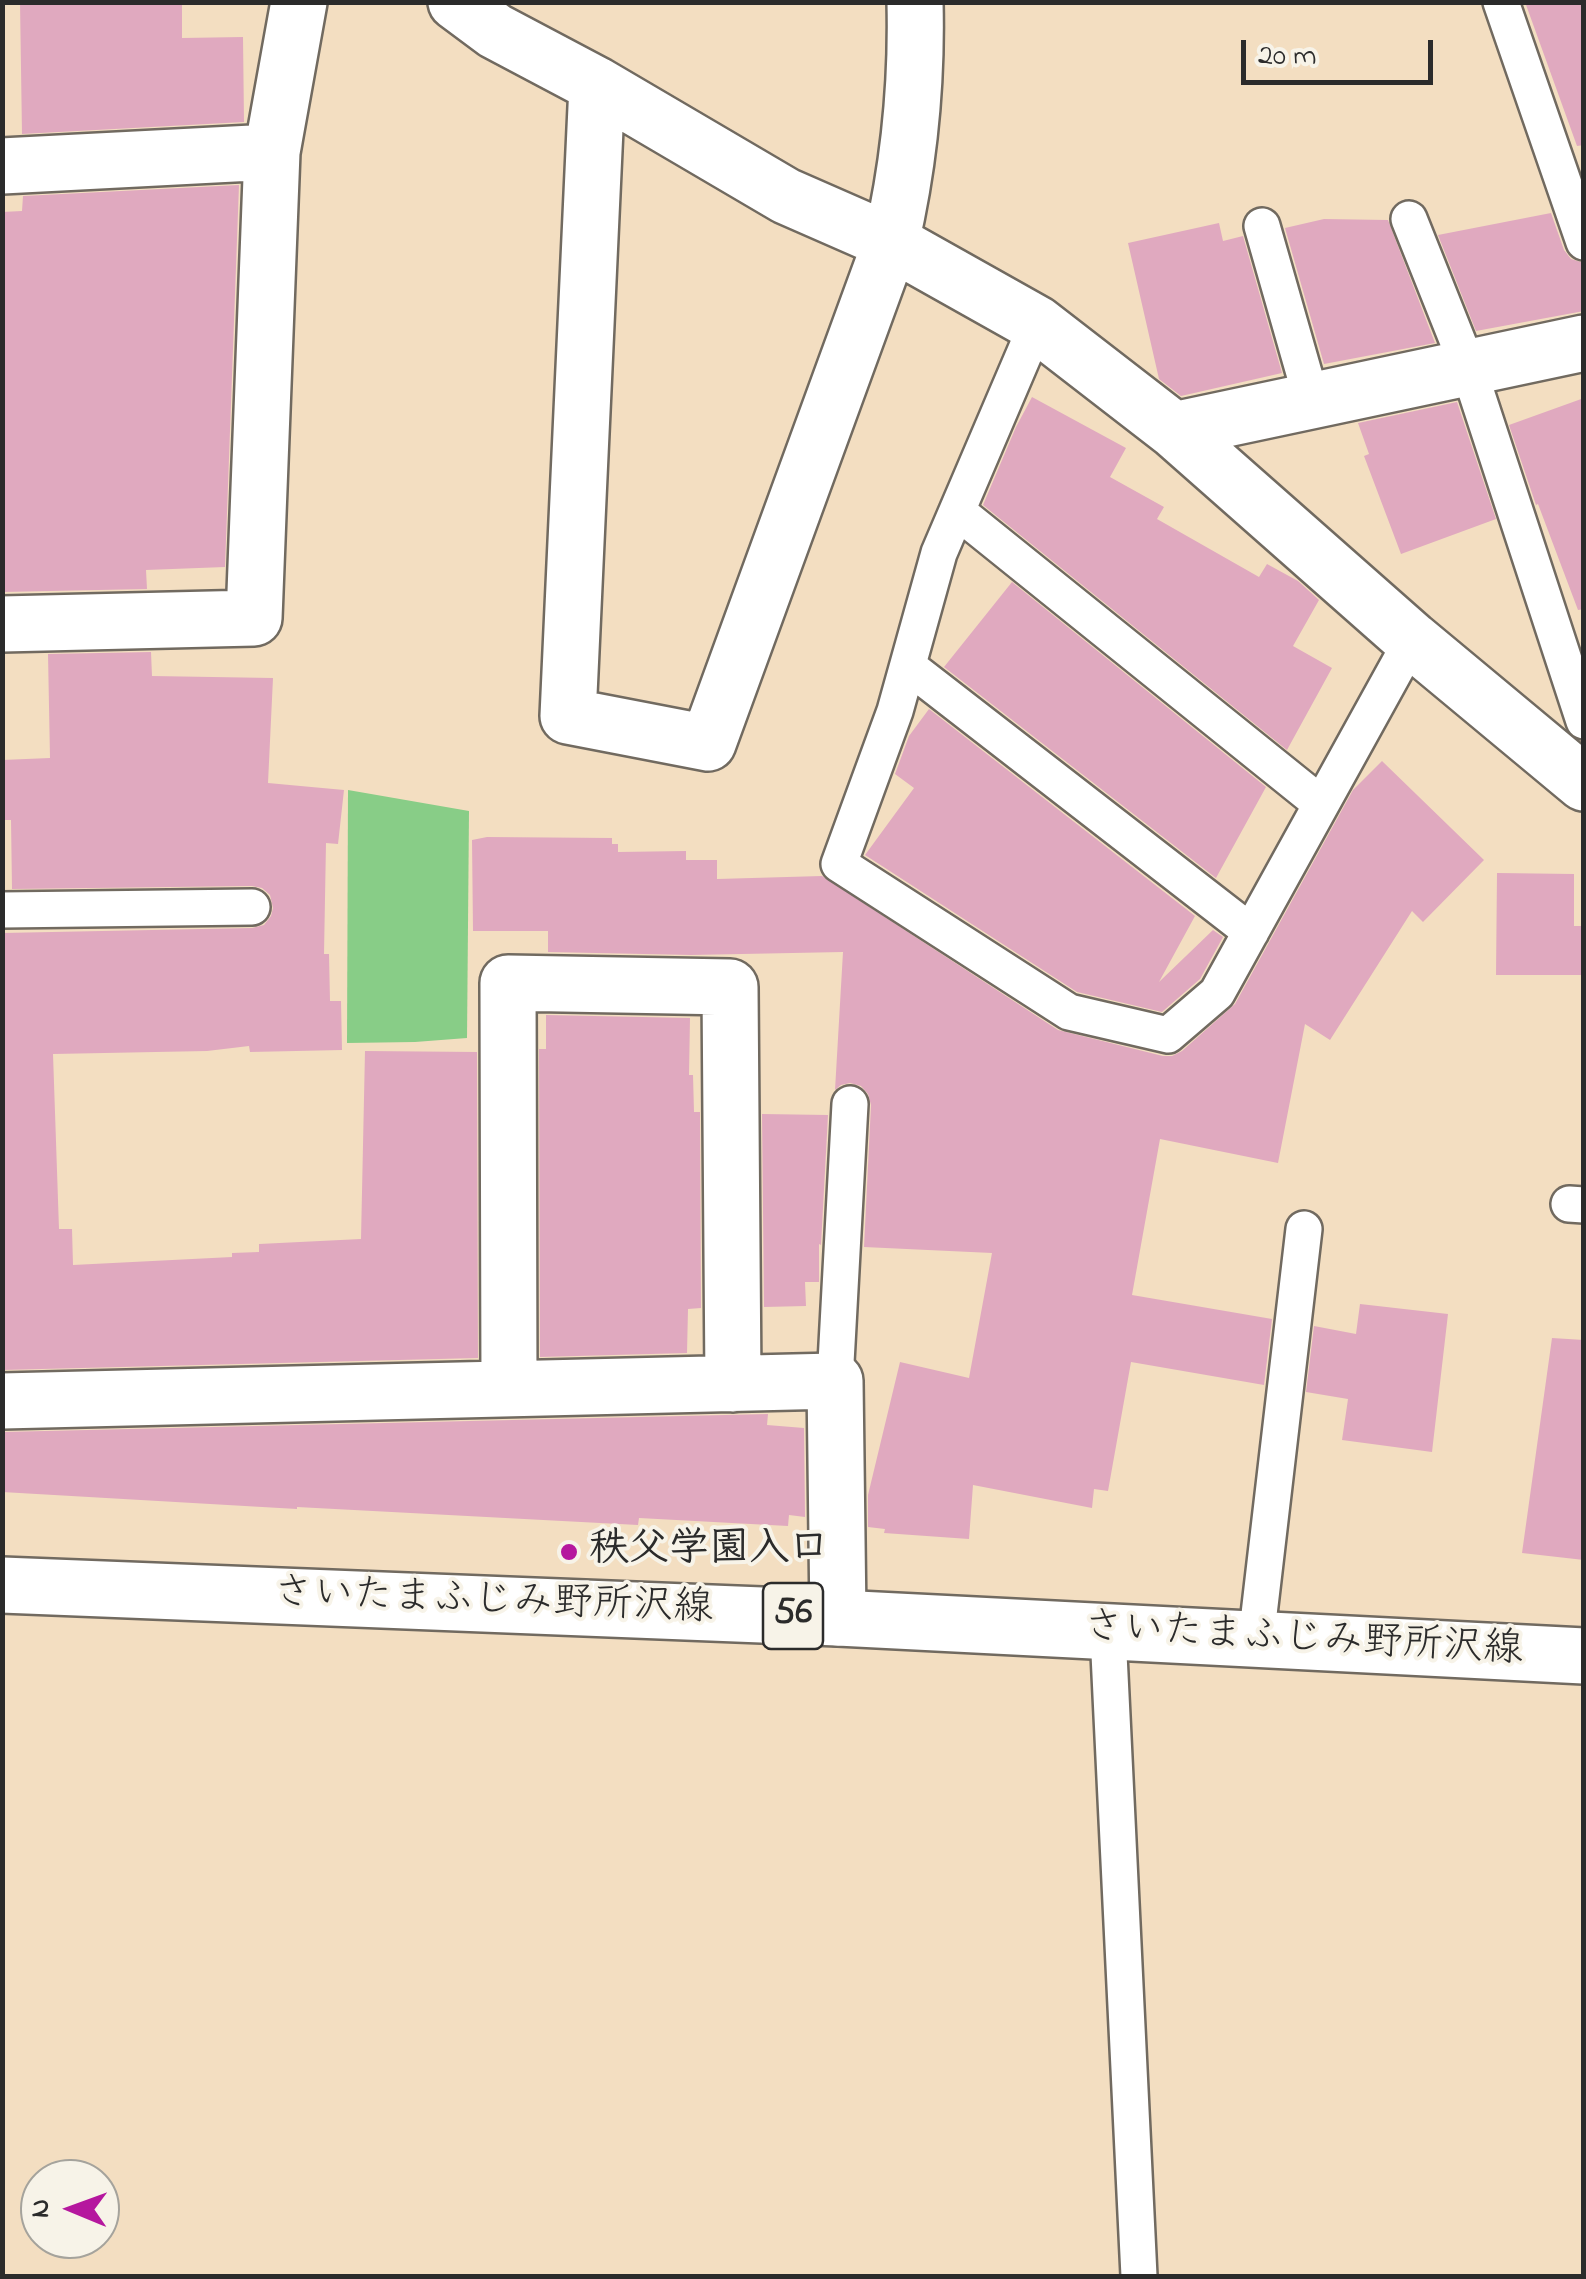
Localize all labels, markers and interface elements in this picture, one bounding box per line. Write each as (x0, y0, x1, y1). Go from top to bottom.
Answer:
scale bar (1246, 20, 1438, 82)
text: 20 m (1258, 35, 1317, 79)
place label: 秩父学園入口 (589, 1528, 829, 1576)
marker: 秩父学園入口 (558, 1541, 580, 1563)
street label: さいたまふじみ野所沢線 (272, 1572, 714, 1636)
road number: 56 (763, 1583, 823, 1649)
street label: さいたまふじみ野所沢線 (1082, 1607, 1524, 1677)
north arrow (20, 2159, 120, 2259)
text: N (21, 2199, 62, 2218)

